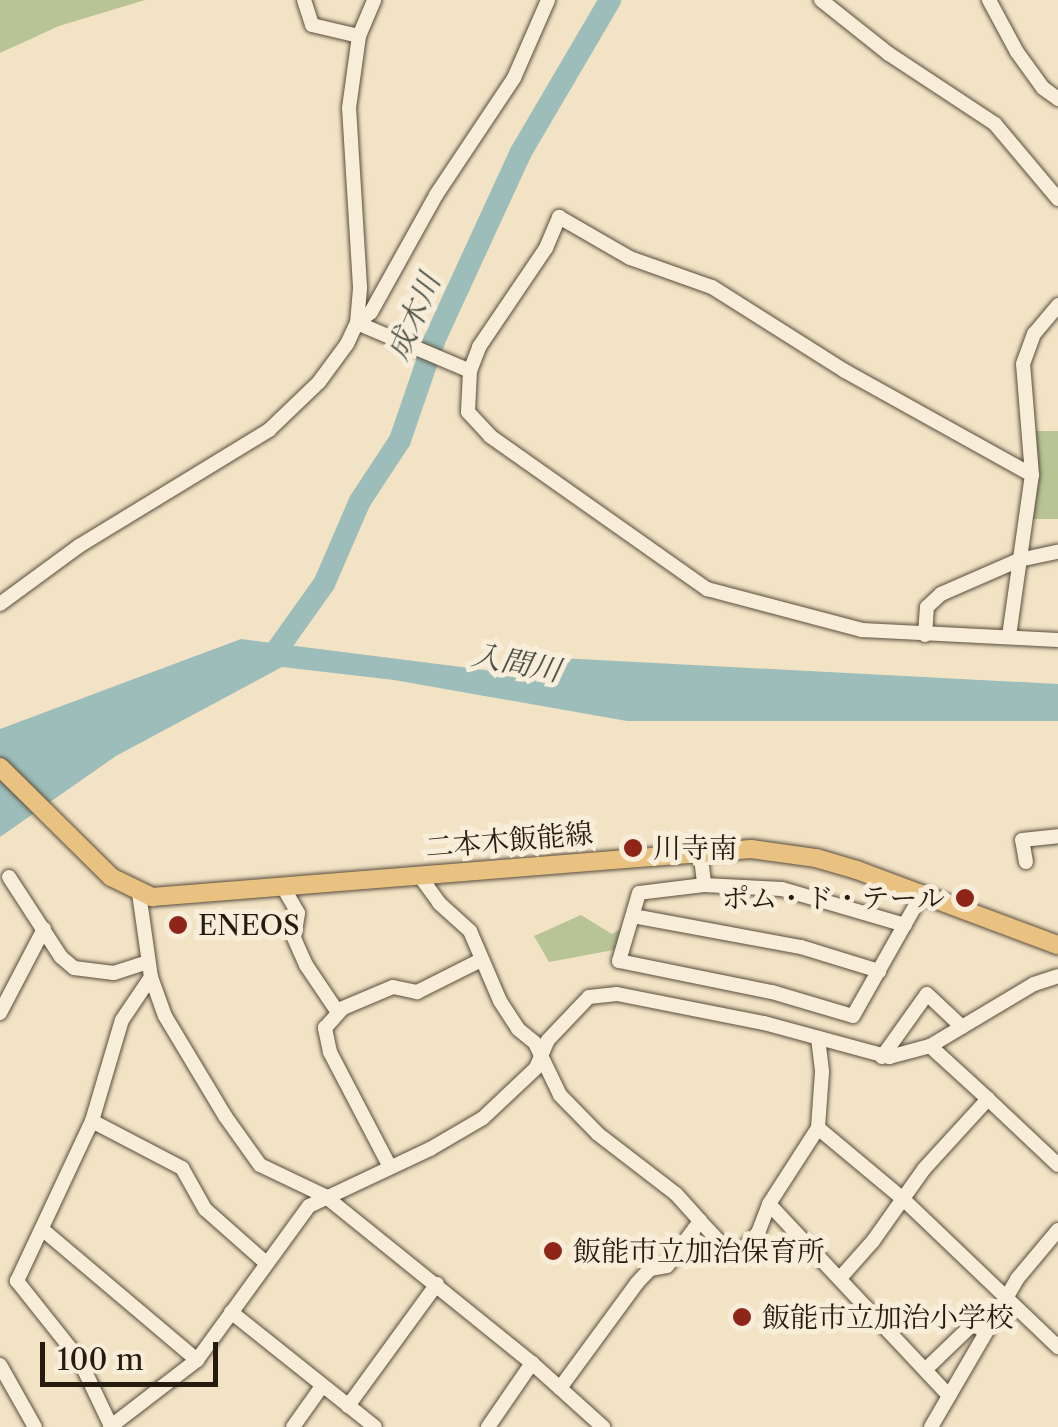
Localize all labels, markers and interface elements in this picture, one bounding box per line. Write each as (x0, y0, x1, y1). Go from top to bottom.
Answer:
water label: 成木川 (380, 269, 448, 365)
water label: 入間川 (468, 637, 564, 689)
street label: 二本木飯能線 (424, 816, 594, 864)
place label: 川寺南 (653, 831, 737, 865)
marker: 川寺南 (622, 837, 644, 859)
place label: ポム・ド・テール (721, 881, 945, 915)
marker: ポム・ド・テール (954, 887, 976, 909)
place label: ENEOS (198, 908, 300, 942)
marker: ENEOS (167, 914, 189, 936)
place label: 飯能市立加治保育所 (573, 1234, 825, 1268)
marker: 飯能市立加治保育所 (542, 1240, 564, 1262)
place label: 飯能市立加治小学校 (762, 1300, 1014, 1334)
marker: 飯能市立加治小学校 (731, 1306, 753, 1328)
scale bar (45, 1322, 222, 1384)
text: 100 m (57, 1341, 144, 1378)

